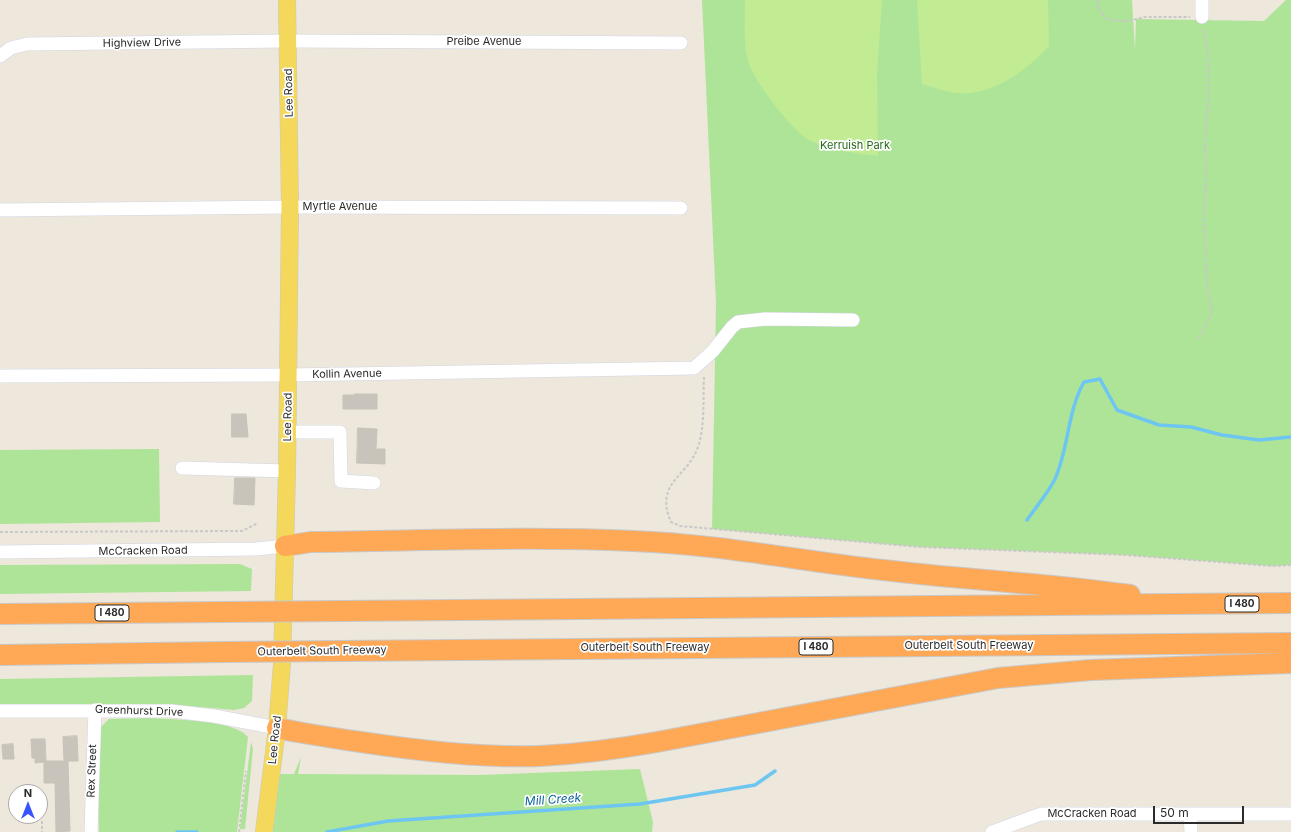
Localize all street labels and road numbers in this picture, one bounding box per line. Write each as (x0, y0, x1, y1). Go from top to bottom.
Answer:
street label: Preibe Avenue (447, 35, 521, 49)
street label: Highview Drive (103, 36, 181, 50)
street label: Lee Road (282, 69, 296, 117)
street label: Myrtle Avenue (303, 200, 377, 214)
street label: Kollin Avenue (312, 367, 382, 381)
street label: Lee Road (281, 393, 295, 441)
street label: McCracken Road (98, 544, 188, 558)
road number: I 480 (1225, 596, 1259, 612)
road number: I 480 (95, 605, 129, 621)
road number: I 480 (799, 639, 833, 655)
street label: Outerbelt South Freeway (904, 639, 1034, 653)
street label: Outerbelt South Freeway (580, 641, 710, 655)
street label: Outerbelt South Freeway (257, 643, 387, 659)
street label: Greenhurst Drive (95, 703, 183, 719)
street label: Lee Road (266, 715, 284, 765)
street label: Rex Street (84, 744, 100, 798)
street label: McCracken Road (1047, 807, 1137, 821)

